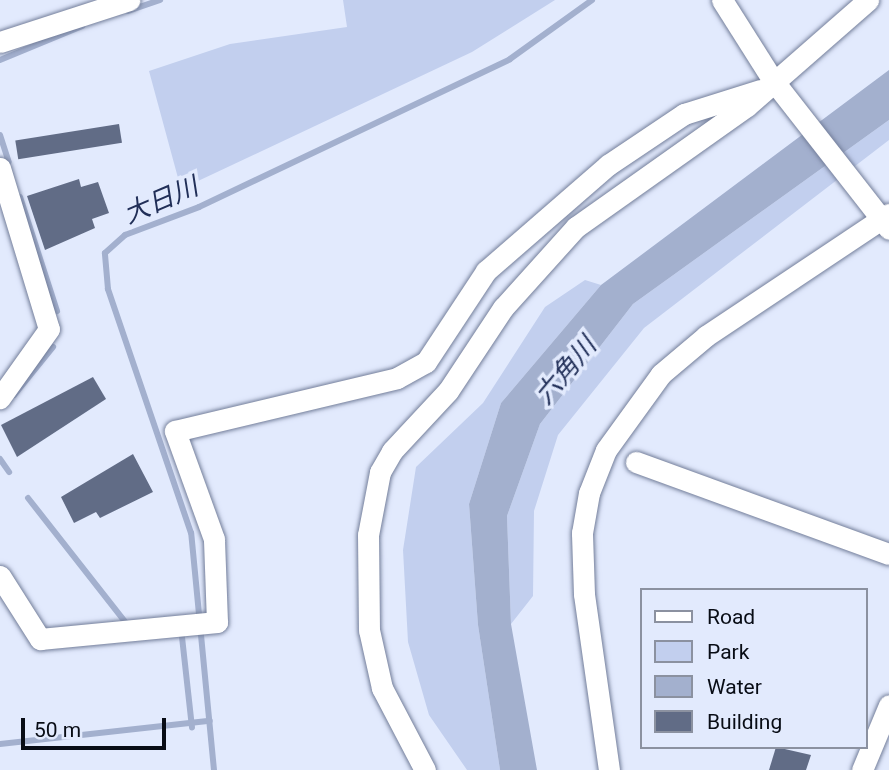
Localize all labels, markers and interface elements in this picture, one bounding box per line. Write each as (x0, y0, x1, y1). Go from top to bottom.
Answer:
water label: 大日川 (119, 171, 203, 231)
water label: 六角川 (529, 331, 603, 411)
legend (640, 588, 868, 749)
text: Road (707, 605, 755, 629)
text: Park (707, 640, 749, 664)
text: Water (707, 675, 762, 699)
scale bar (24, 704, 170, 748)
text: Building (707, 710, 782, 734)
text: 50 m (34, 718, 81, 742)

